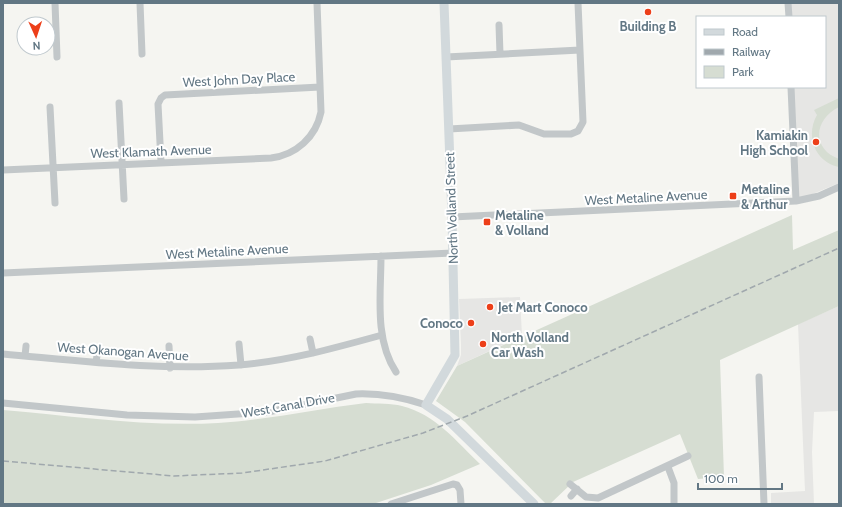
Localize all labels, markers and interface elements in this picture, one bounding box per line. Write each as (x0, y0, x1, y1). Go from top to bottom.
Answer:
marker: Building B (643, 7, 653, 17)
north arrow (16, 16, 56, 56)
legend (696, 16, 826, 88)
place label: Building B (619, 18, 677, 34)
text: Road (732, 24, 758, 39)
text: N (32, 39, 41, 53)
text: Railway (732, 44, 770, 59)
text: Park (732, 64, 754, 79)
street label: West John Day Place (182, 68, 296, 90)
place label: Kamiakin High School (740, 127, 809, 158)
marker: Kamiakin High School (811, 137, 821, 147)
street label: West Klamath Avenue (90, 141, 212, 161)
street label: North Volland Street (441, 151, 461, 264)
place label: Metaline & Arthur (741, 181, 790, 212)
street label: West Metaline Avenue (584, 186, 708, 208)
marker: Metaline & Arthur (728, 191, 738, 201)
place label: Metaline & Volland (495, 207, 549, 238)
marker: Metaline & Volland (482, 217, 492, 227)
street label: West Metaline Avenue (165, 240, 289, 262)
place label: Jet Mart Conoco (497, 299, 588, 315)
marker: Jet Mart Conoco (485, 302, 495, 312)
place label: Conoco (420, 315, 464, 331)
marker: Conoco (466, 318, 476, 328)
place label: North Volland Car Wash (491, 329, 569, 360)
street label: West Okanogan Avenue (57, 338, 190, 364)
marker: North Volland Car Wash (478, 339, 488, 349)
street label: West Canal Drive (240, 389, 336, 421)
scale bar (698, 465, 782, 491)
text: 100 m (704, 471, 738, 486)

